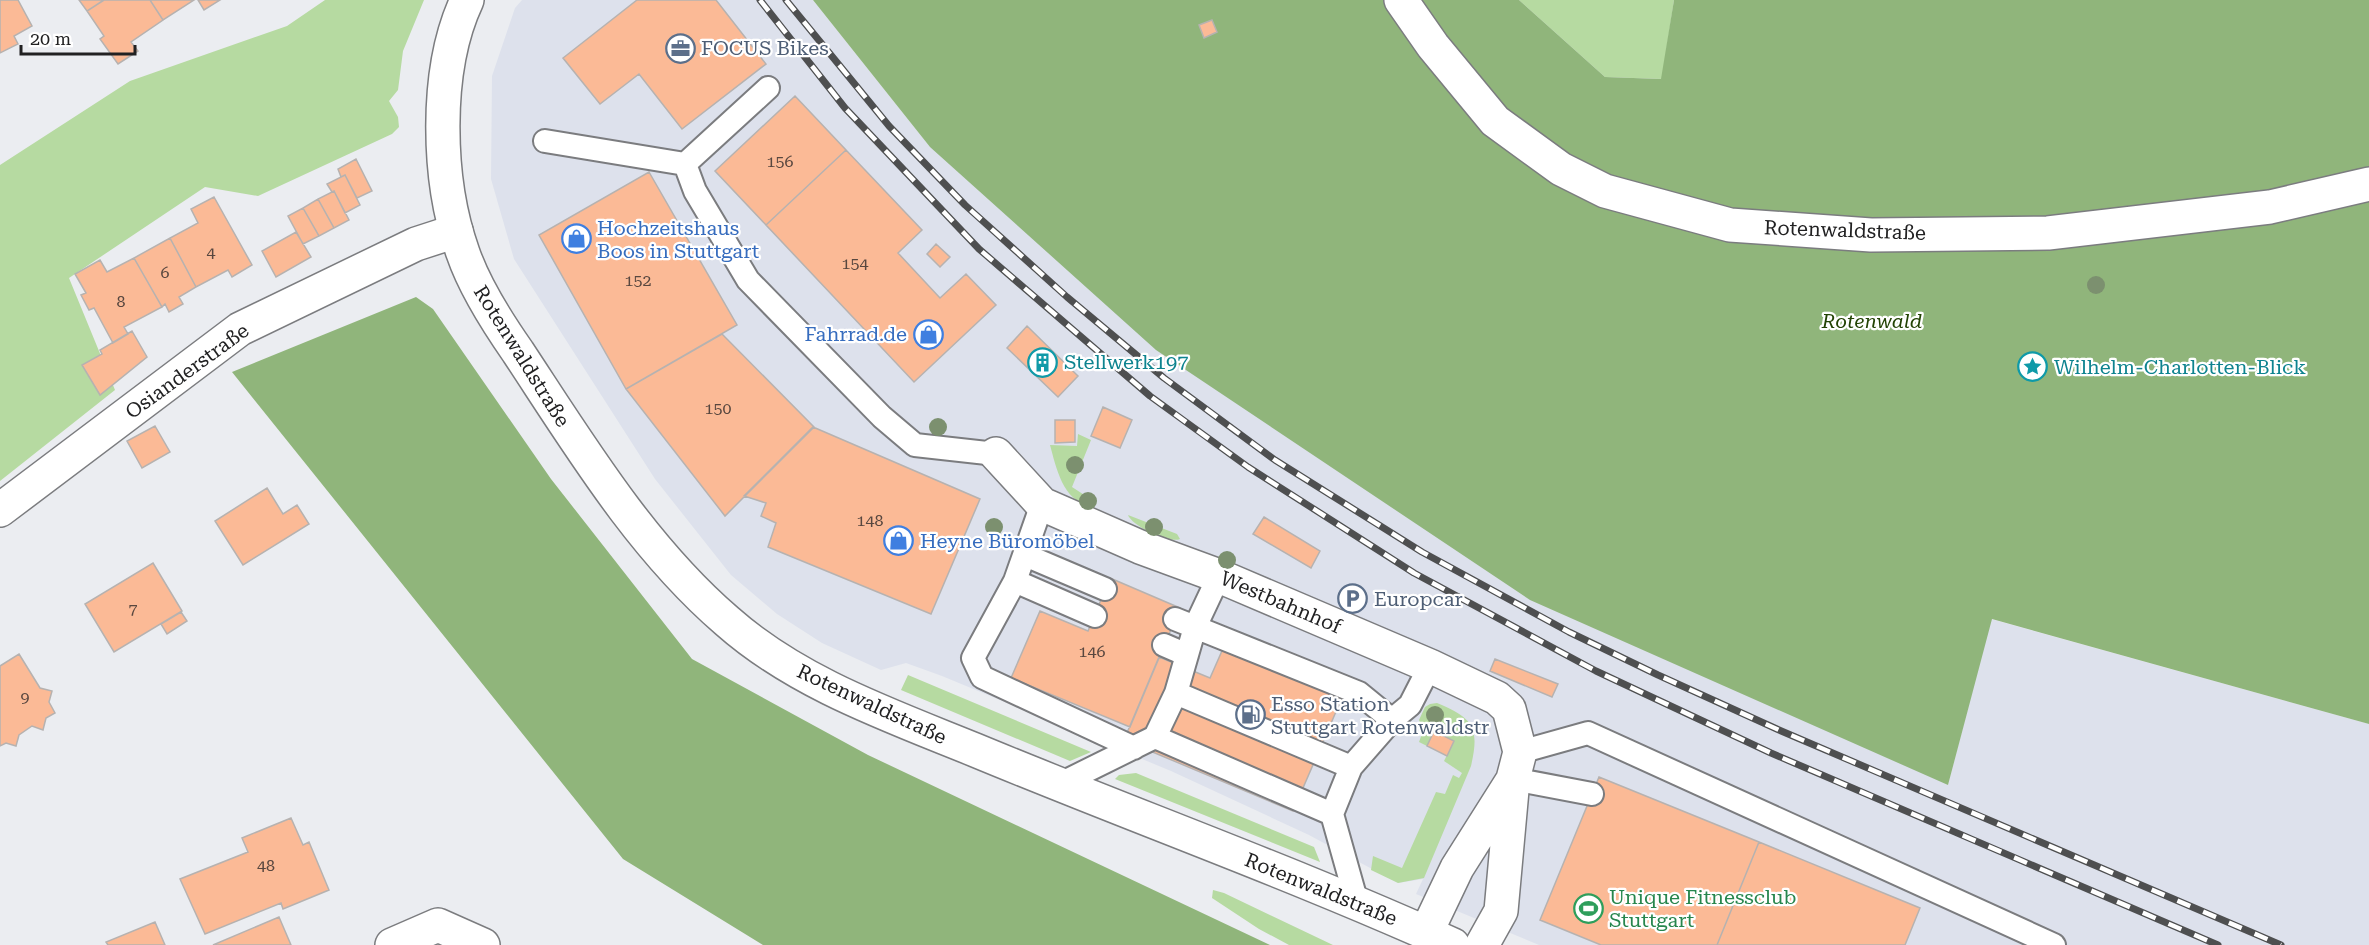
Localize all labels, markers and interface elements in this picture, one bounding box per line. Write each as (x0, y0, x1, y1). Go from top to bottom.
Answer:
scale bar (21, 18, 135, 56)
text: 20 m (30, 28, 71, 49)
office icon: FOCUS Bikes (664, 32, 696, 64)
place label: FOCUS Bikes (701, 36, 829, 60)
house number: 156 (767, 152, 793, 171)
street label: Rotenwaldstraße (1764, 215, 1926, 245)
place label: Hochzeitshaus Boos in Stuttgart (597, 216, 760, 263)
shop icon: Hochzeitshaus Boos in Stuttgart (560, 223, 592, 255)
house number: 4 (207, 243, 216, 262)
house number: 154 (842, 254, 868, 273)
house number: 6 (161, 263, 170, 282)
house number: 152 (625, 271, 651, 290)
street label: Rotenwaldstraße (469, 281, 575, 431)
house number: 8 (117, 292, 126, 311)
park label: Rotenwald (1821, 309, 1922, 333)
street label: Osianderstraße (121, 318, 253, 424)
shop icon: Fahrrad.de (912, 318, 944, 350)
place label: Fahrrad.de (805, 322, 907, 346)
building icon: Stellwerk197 (1027, 346, 1059, 378)
place label: Stellwerk197 (1064, 350, 1188, 374)
place icon: Wilhelm-Charlotten-Blick (2017, 351, 2049, 383)
place label: Wilhelm-Charlotten-Blick (2054, 355, 2306, 379)
house number: 150 (705, 399, 731, 418)
house number: 148 (857, 511, 883, 530)
shop icon: Heyne Büromöbel (883, 525, 915, 557)
place label: Heyne Büromöbel (920, 529, 1094, 553)
street label: Westbahnhof (1217, 566, 1346, 639)
parking icon: Europcar (1337, 583, 1369, 615)
place label: Europcar (1374, 587, 1463, 611)
house number: 7 (129, 599, 138, 618)
house number: 146 (1079, 642, 1105, 661)
street label: Rotenwaldstraße (793, 659, 951, 749)
house number: 9 (21, 688, 30, 707)
place label: Esso Station Stuttgart Rotenwaldstr (1271, 692, 1489, 739)
fuel station icon: Esso Station Stuttgart Rotenwaldstr (1234, 699, 1266, 731)
street label: Rotenwaldstraße (1241, 847, 1401, 931)
house number: 48 (257, 856, 275, 875)
place label: Unique Fitnessclub Stuttgart (1609, 885, 1796, 932)
sports icon: Unique Fitnessclub Stuttgart (1572, 892, 1604, 924)

